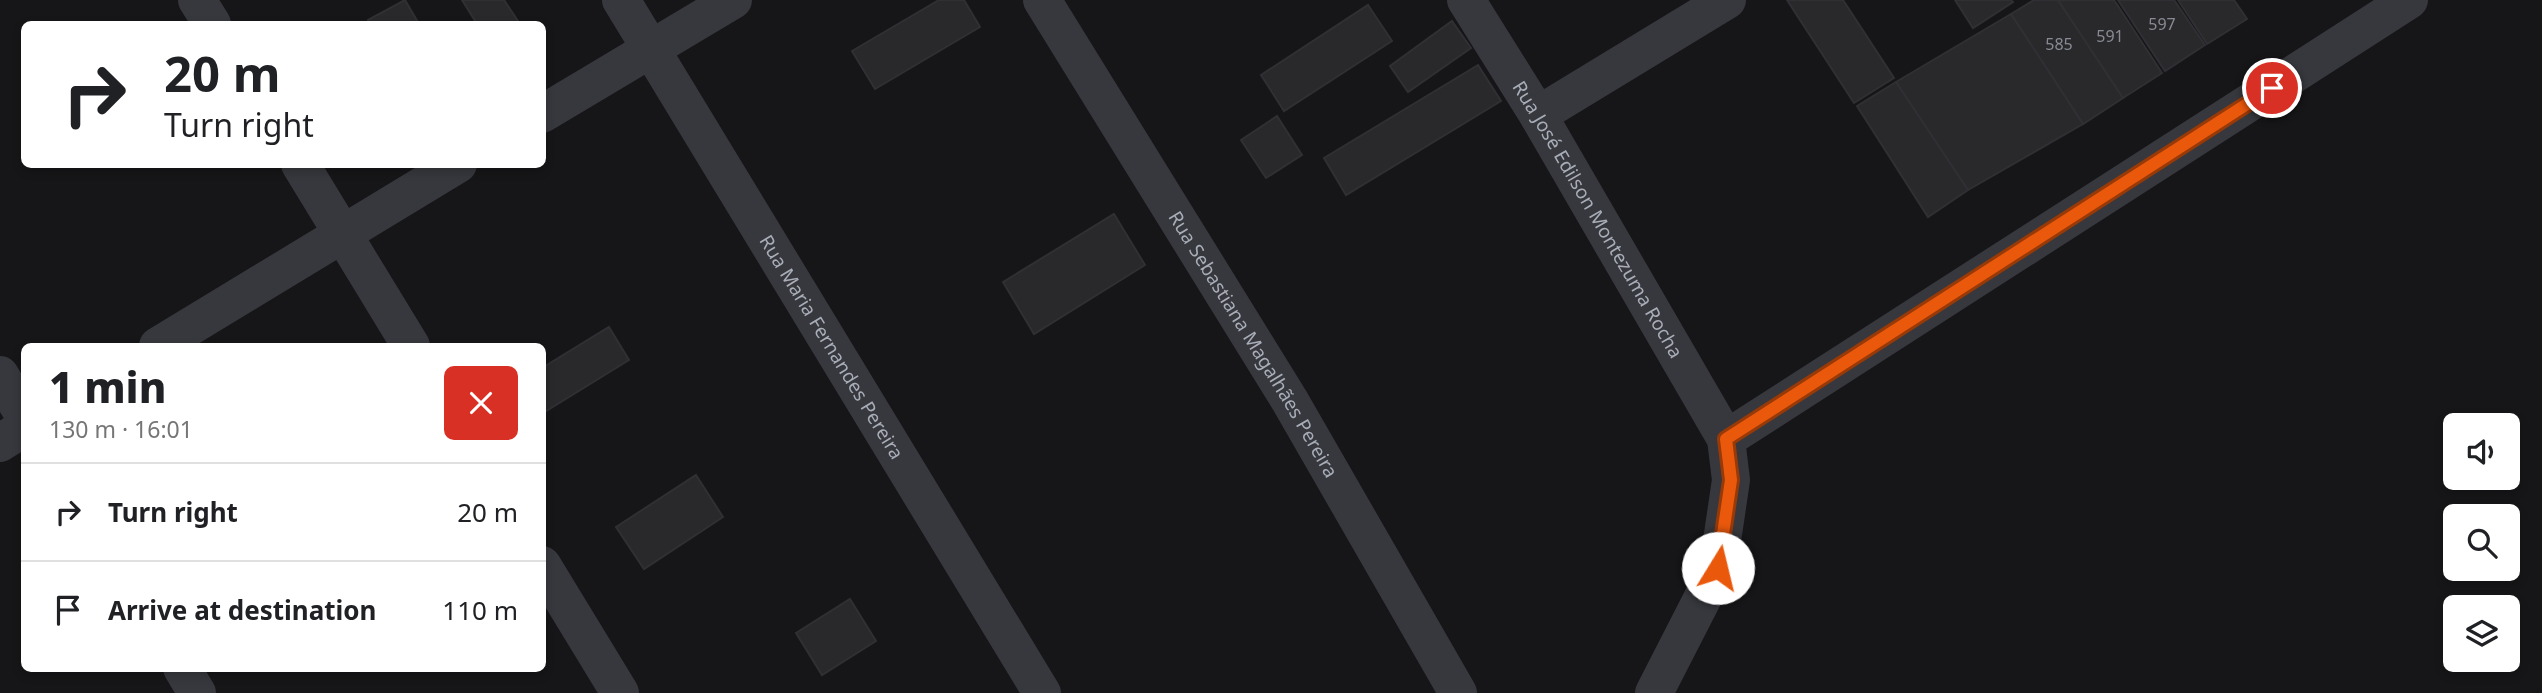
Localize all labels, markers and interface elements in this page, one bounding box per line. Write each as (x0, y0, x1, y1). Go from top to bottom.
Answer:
house number: 597 (2148, 13, 2176, 35)
house number: 591 (2096, 25, 2124, 47)
house number: 585 (2045, 33, 2073, 55)
text: 20 m (164, 40, 281, 106)
icon: right (49, 49, 140, 140)
pin (2242, 58, 2302, 118)
icon: arrive (2253, 69, 2291, 107)
street label: Rua José Edilson Montezuma Rocha (1507, 76, 1689, 363)
text: Turn right (164, 103, 314, 146)
street label: Rua Sebastiana Magalhães Pereira (1163, 206, 1344, 482)
street label: Rua Maria Fernandes Pereira (754, 230, 910, 464)
text: 1 min (49, 358, 166, 415)
button: close (444, 366, 518, 440)
text: 130 m · 16:01 (49, 413, 193, 445)
map controls (2443, 413, 2520, 672)
button: sound (2443, 413, 2520, 490)
icon: right (49, 493, 87, 531)
text: Turn right (108, 494, 238, 530)
text: 20 m (457, 494, 518, 530)
button: search (2443, 504, 2520, 581)
position arrow (1681, 531, 1755, 605)
icon: arrive (49, 591, 87, 629)
text: Arrive at destination (108, 592, 377, 628)
text: 110 m (442, 592, 518, 628)
button: layers (2443, 595, 2520, 672)

